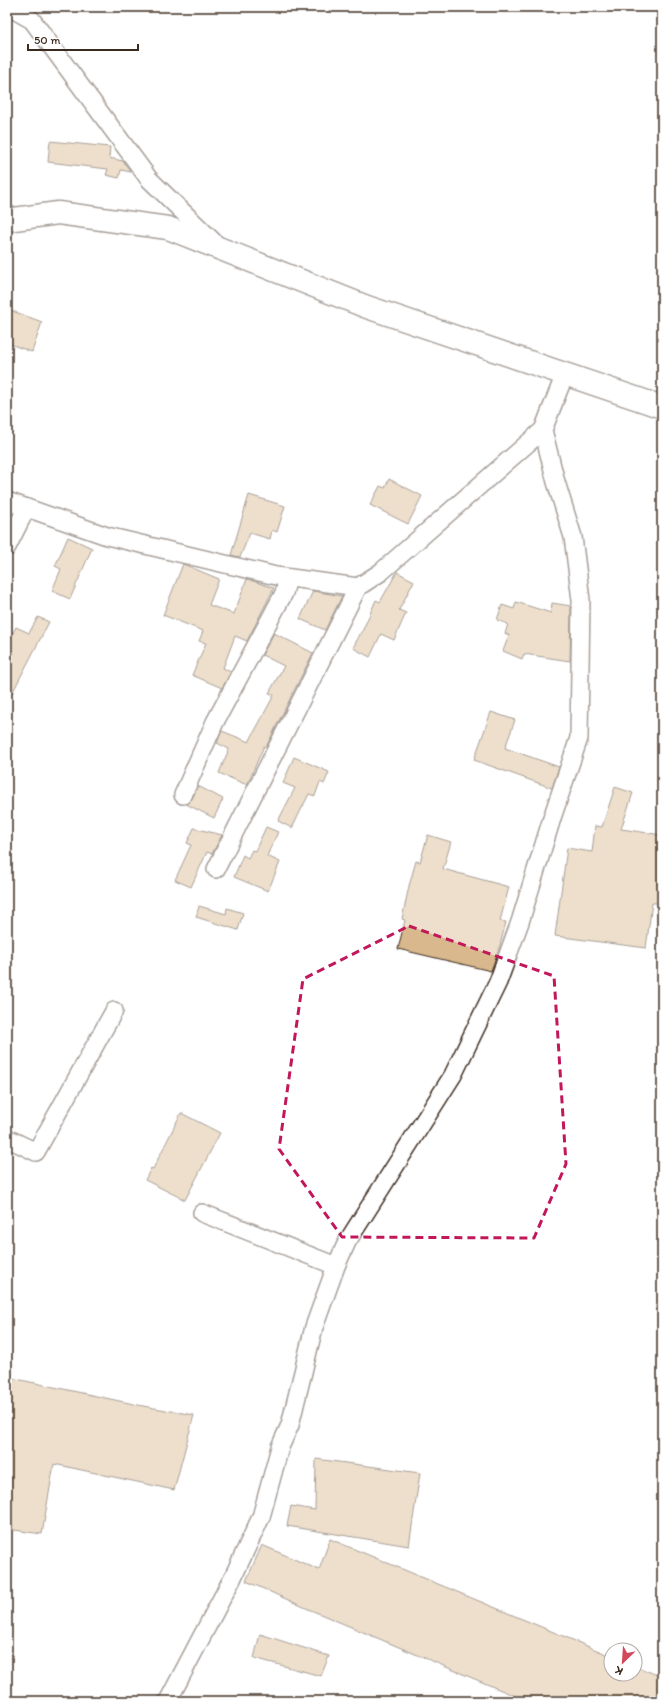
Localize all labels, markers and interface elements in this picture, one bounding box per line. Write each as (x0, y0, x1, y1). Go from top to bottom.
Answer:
scale bar (28, 26, 138, 52)
text: 50 m (34, 33, 60, 47)
north arrow (603, 1642, 643, 1682)
text: K (612, 1663, 625, 1678)

